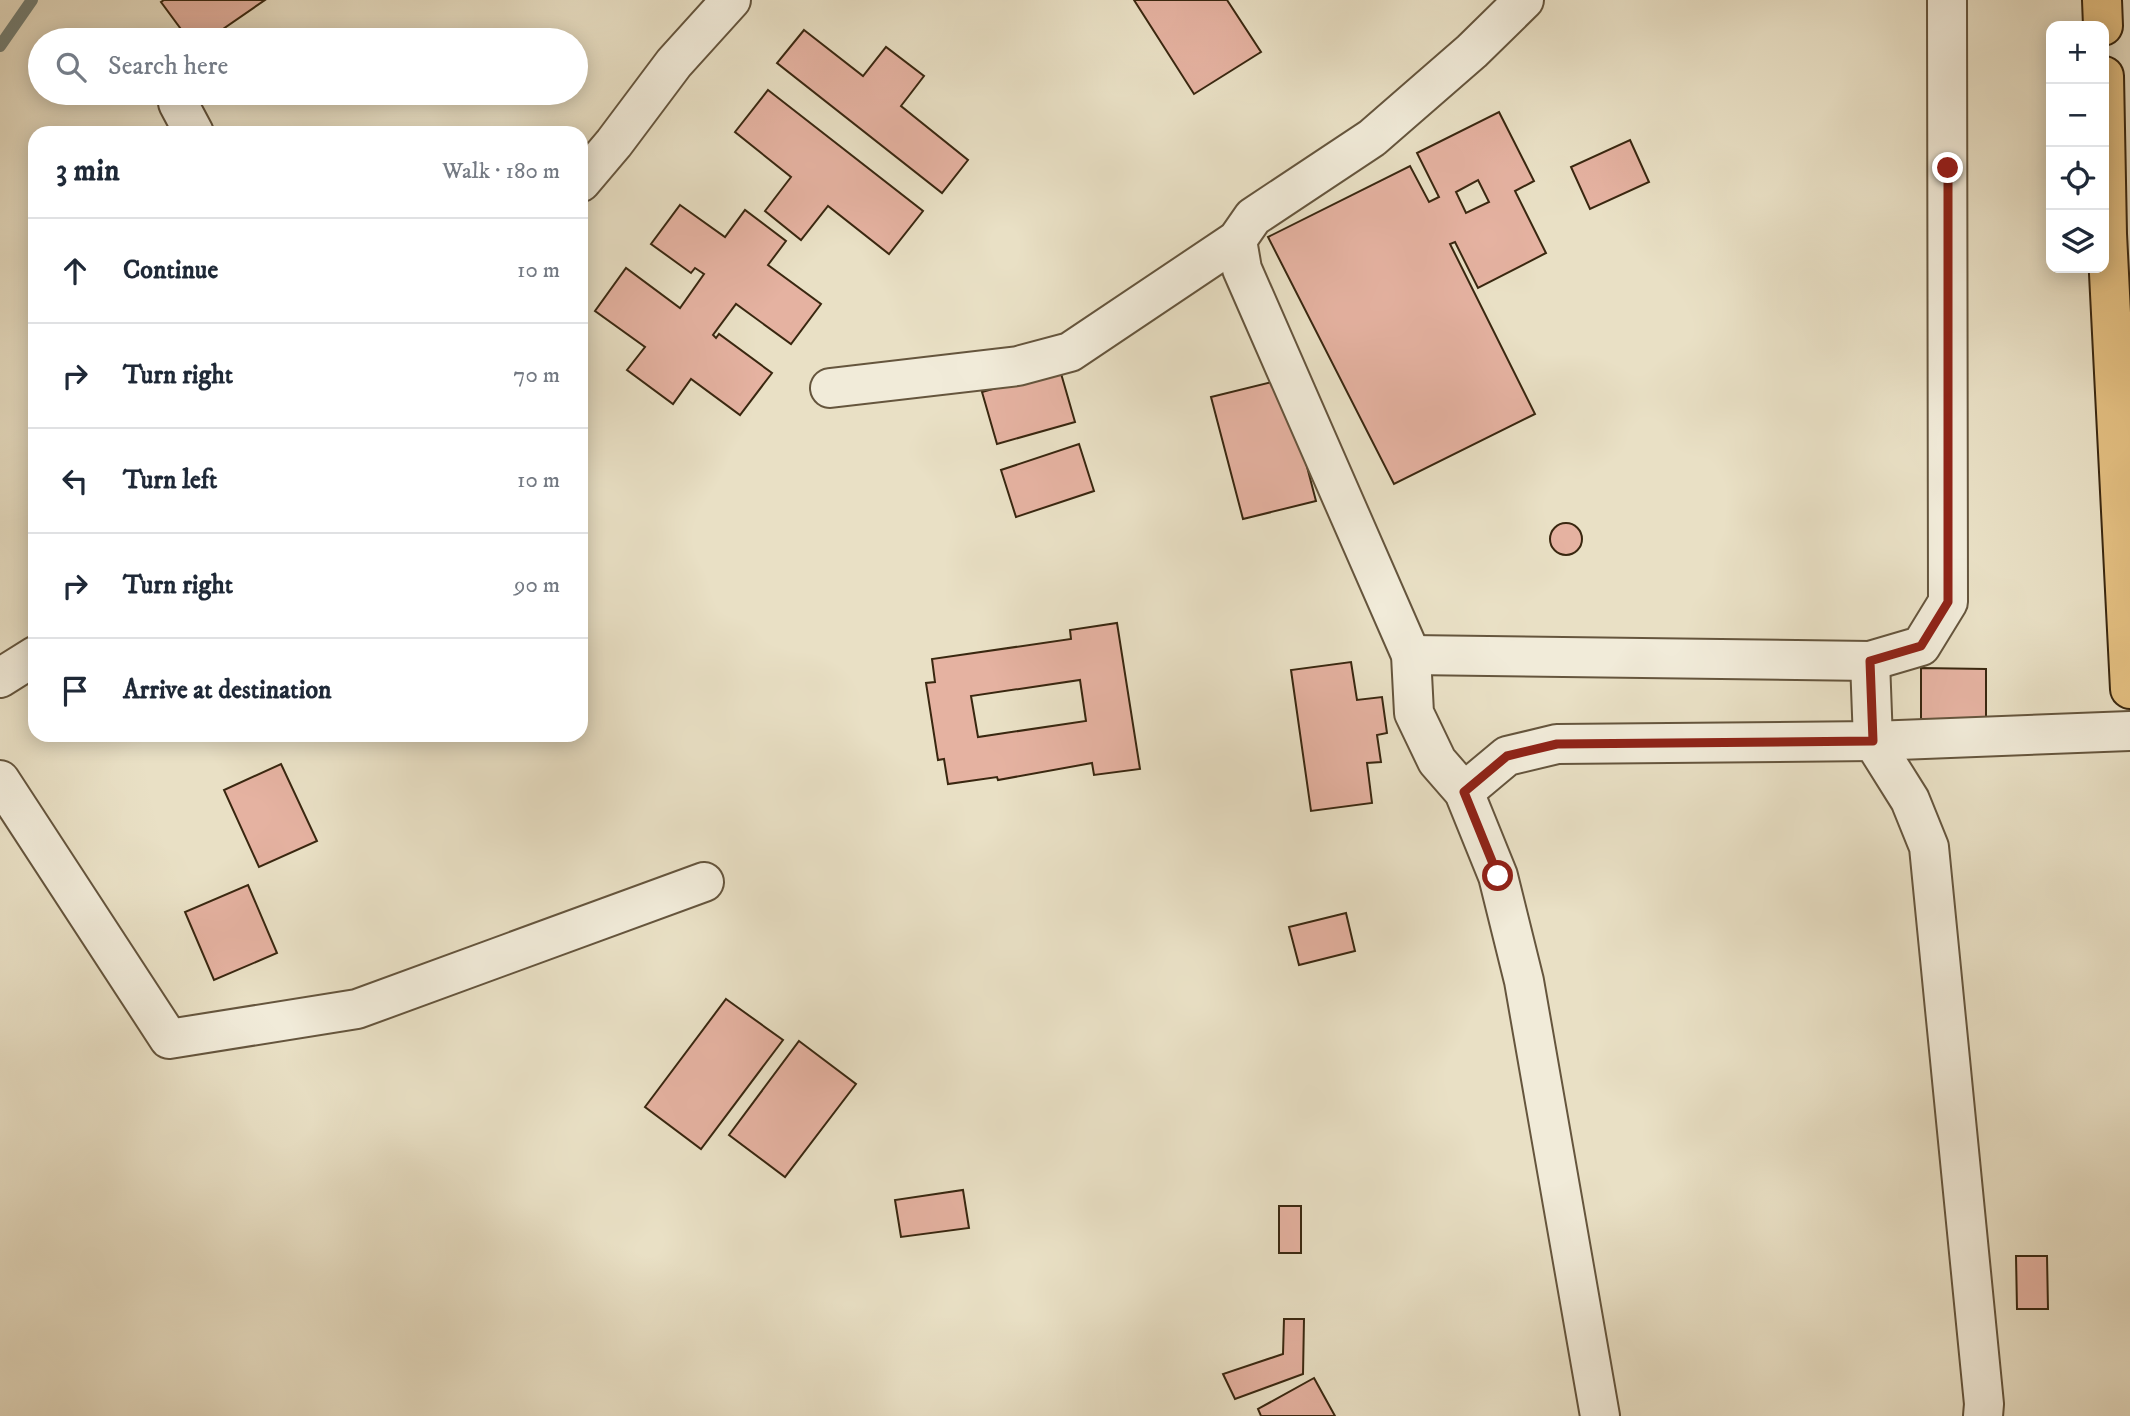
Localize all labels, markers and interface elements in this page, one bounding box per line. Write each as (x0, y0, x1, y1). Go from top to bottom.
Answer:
map controls (2046, 21, 2109, 273)
button: + (2046, 21, 2109, 84)
search box (28, 28, 588, 105)
icon: search (52, 48, 90, 86)
text: Search here (108, 50, 228, 83)
button: − (2046, 84, 2109, 147)
button: locate (2046, 147, 2109, 210)
route end (1932, 152, 1963, 183)
text: 3 min (56, 153, 120, 190)
text: Walk · 180 m (442, 157, 560, 186)
button: layers (2046, 210, 2109, 273)
icon: ahead (56, 252, 94, 290)
text: Continue (123, 254, 218, 287)
text: 10 m (517, 256, 560, 285)
icon: right (56, 357, 94, 395)
text: Turn right (123, 359, 233, 392)
text: 70 m (513, 361, 560, 390)
icon: left (56, 462, 94, 500)
text: Turn left (123, 464, 217, 497)
text: 10 m (517, 466, 560, 495)
icon: right (56, 567, 94, 605)
text: Turn right (123, 569, 233, 602)
text: 90 m (514, 571, 560, 600)
icon: arrive (56, 672, 94, 710)
text: Arrive at destination (123, 674, 332, 707)
route start (1482, 860, 1513, 891)

